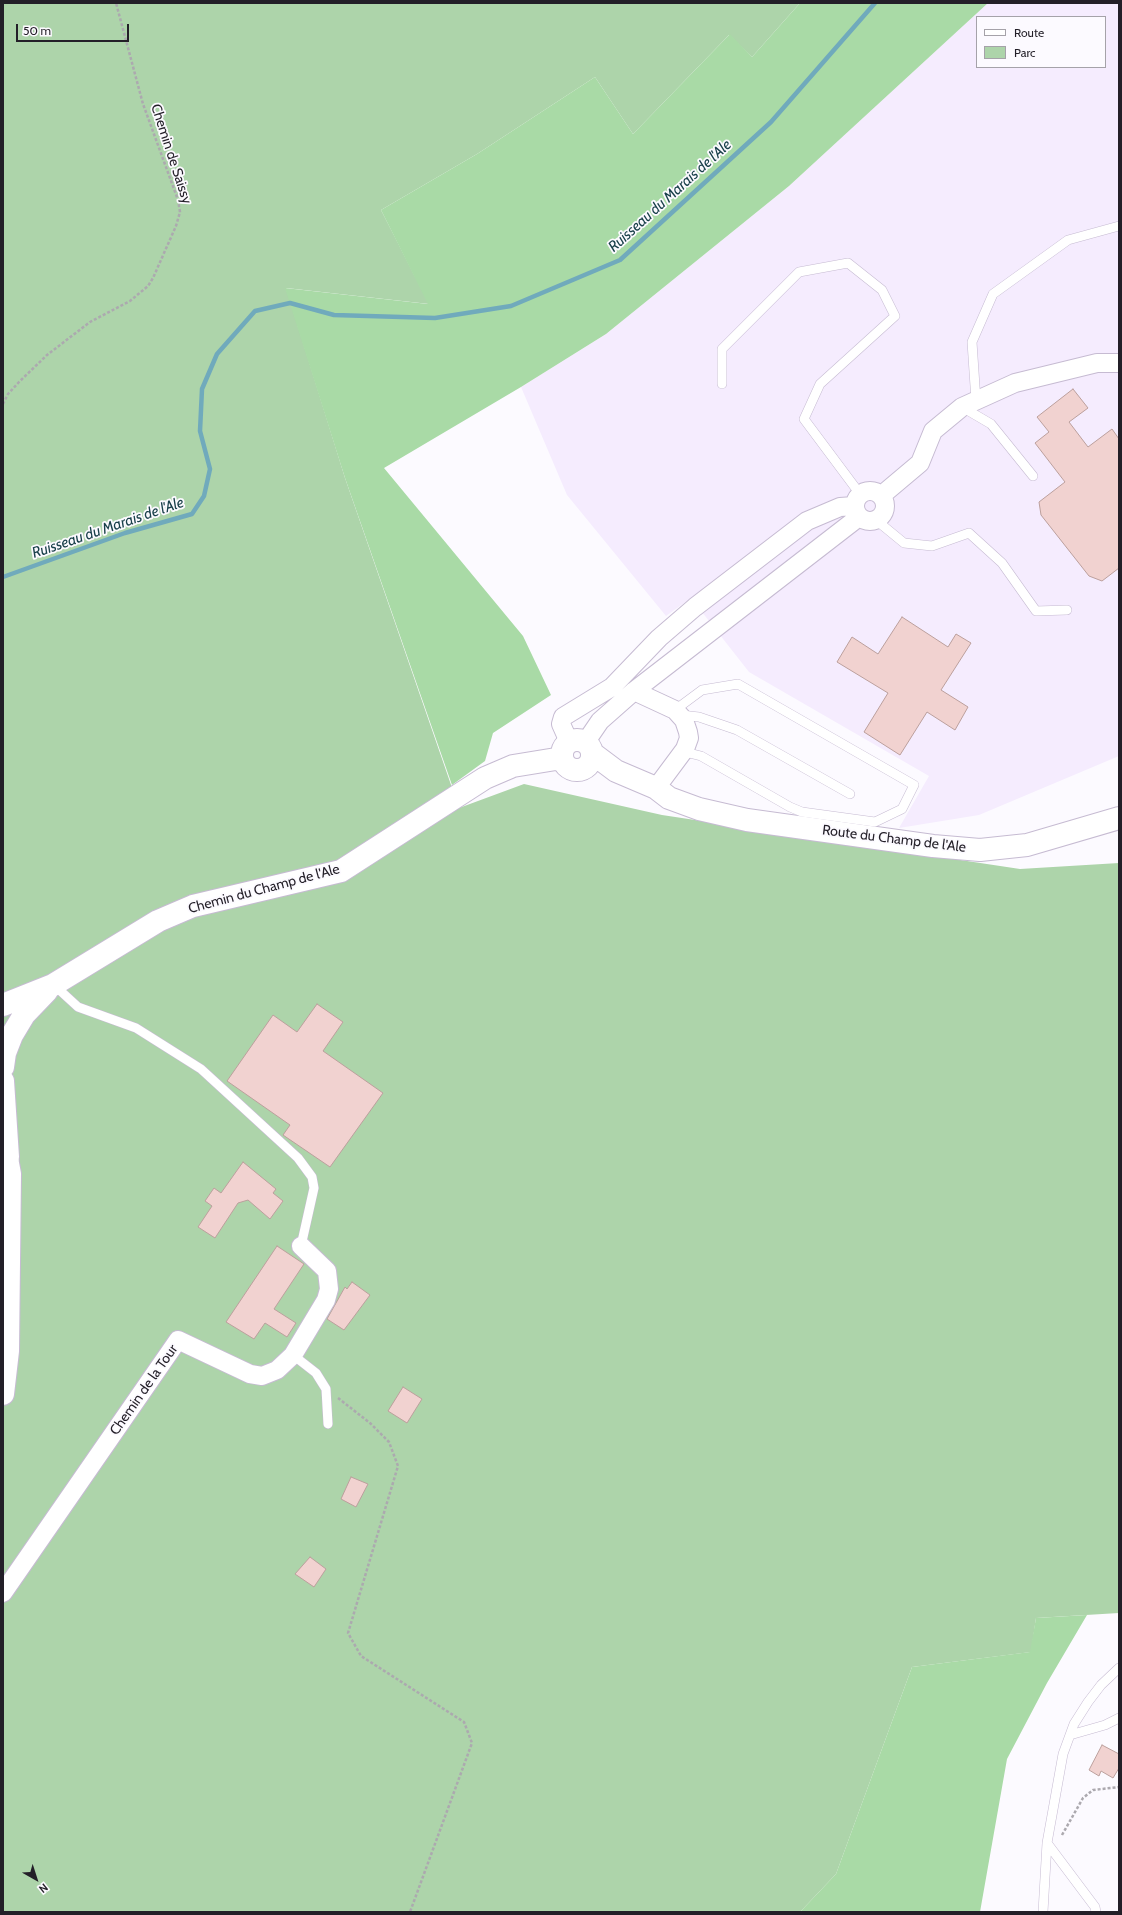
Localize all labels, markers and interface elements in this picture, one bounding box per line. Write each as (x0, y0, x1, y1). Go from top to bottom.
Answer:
scale bar (18, 16, 131, 42)
legend (976, 16, 1106, 68)
text: 50 m (23, 23, 51, 38)
text: Route (1014, 25, 1044, 40)
text: Parc (1014, 45, 1036, 60)
street label: Chemin de Saissy (147, 102, 195, 206)
water label: Ruisseau du Marais de l'Ale (605, 136, 735, 256)
water label: Ruisseau du Marais de l'Ale (30, 494, 186, 562)
street label: Route du Champ de l'Ale (821, 822, 967, 856)
street label: Chemin du Champ de l'Ale (186, 861, 342, 917)
street label: Chemin de la Tour (107, 1341, 181, 1439)
north arrow (16, 1859, 56, 1899)
text: N (36, 1880, 51, 1896)

